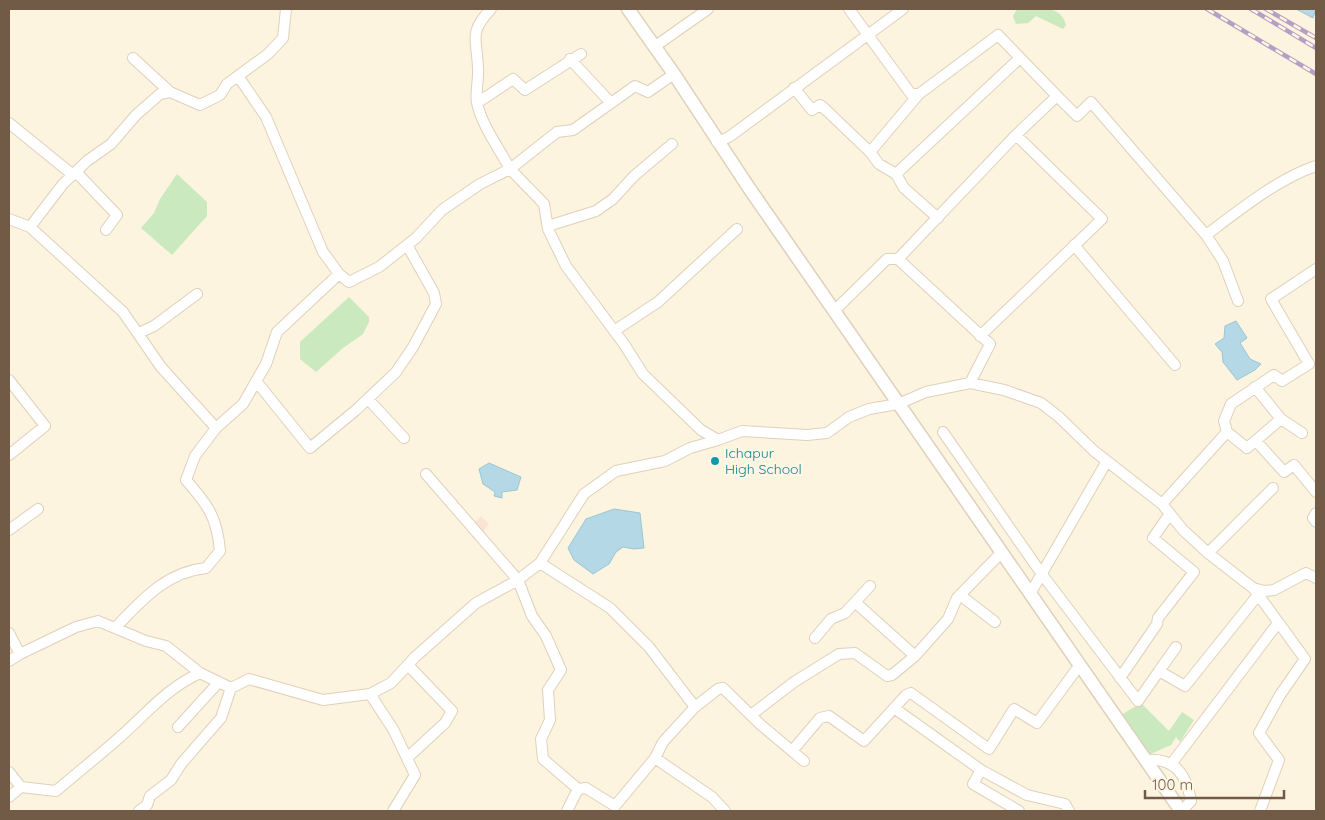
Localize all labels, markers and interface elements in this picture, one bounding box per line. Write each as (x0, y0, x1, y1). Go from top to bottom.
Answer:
place label: Ichapur High School (725, 444, 802, 478)
marker: Ichapur High School (709, 455, 721, 467)
scale bar (1145, 768, 1284, 800)
text: 100 m (1152, 775, 1193, 794)

